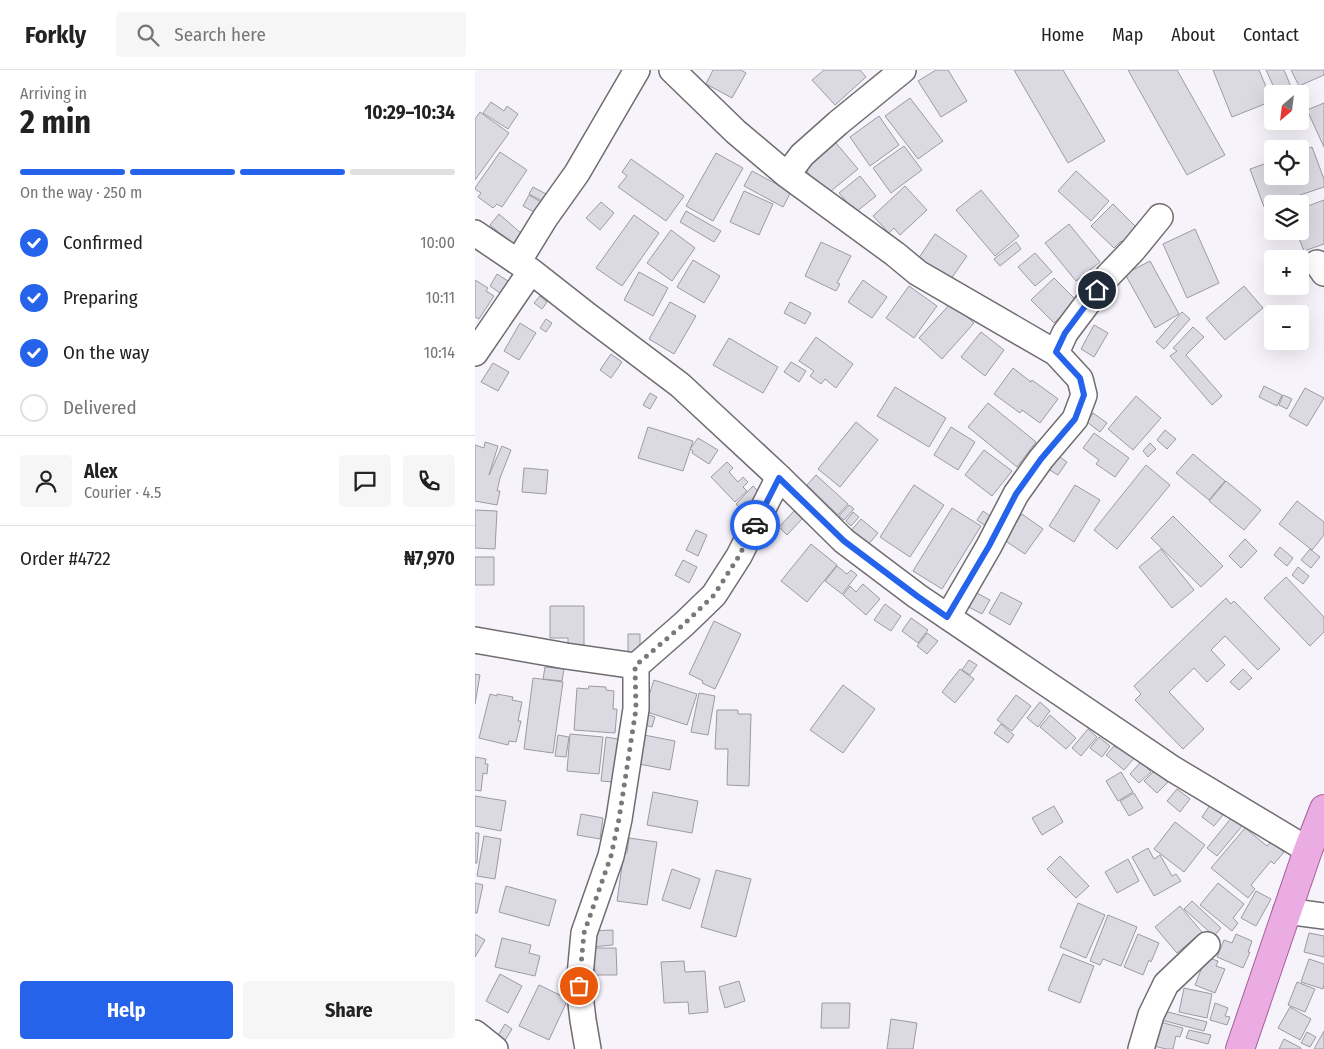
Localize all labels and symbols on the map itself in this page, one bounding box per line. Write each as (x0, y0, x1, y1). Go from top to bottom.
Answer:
north arrow (1264, 85, 1309, 130)
pin (1076, 269, 1118, 311)
courier (730, 500, 780, 550)
pin (558, 965, 600, 1007)

